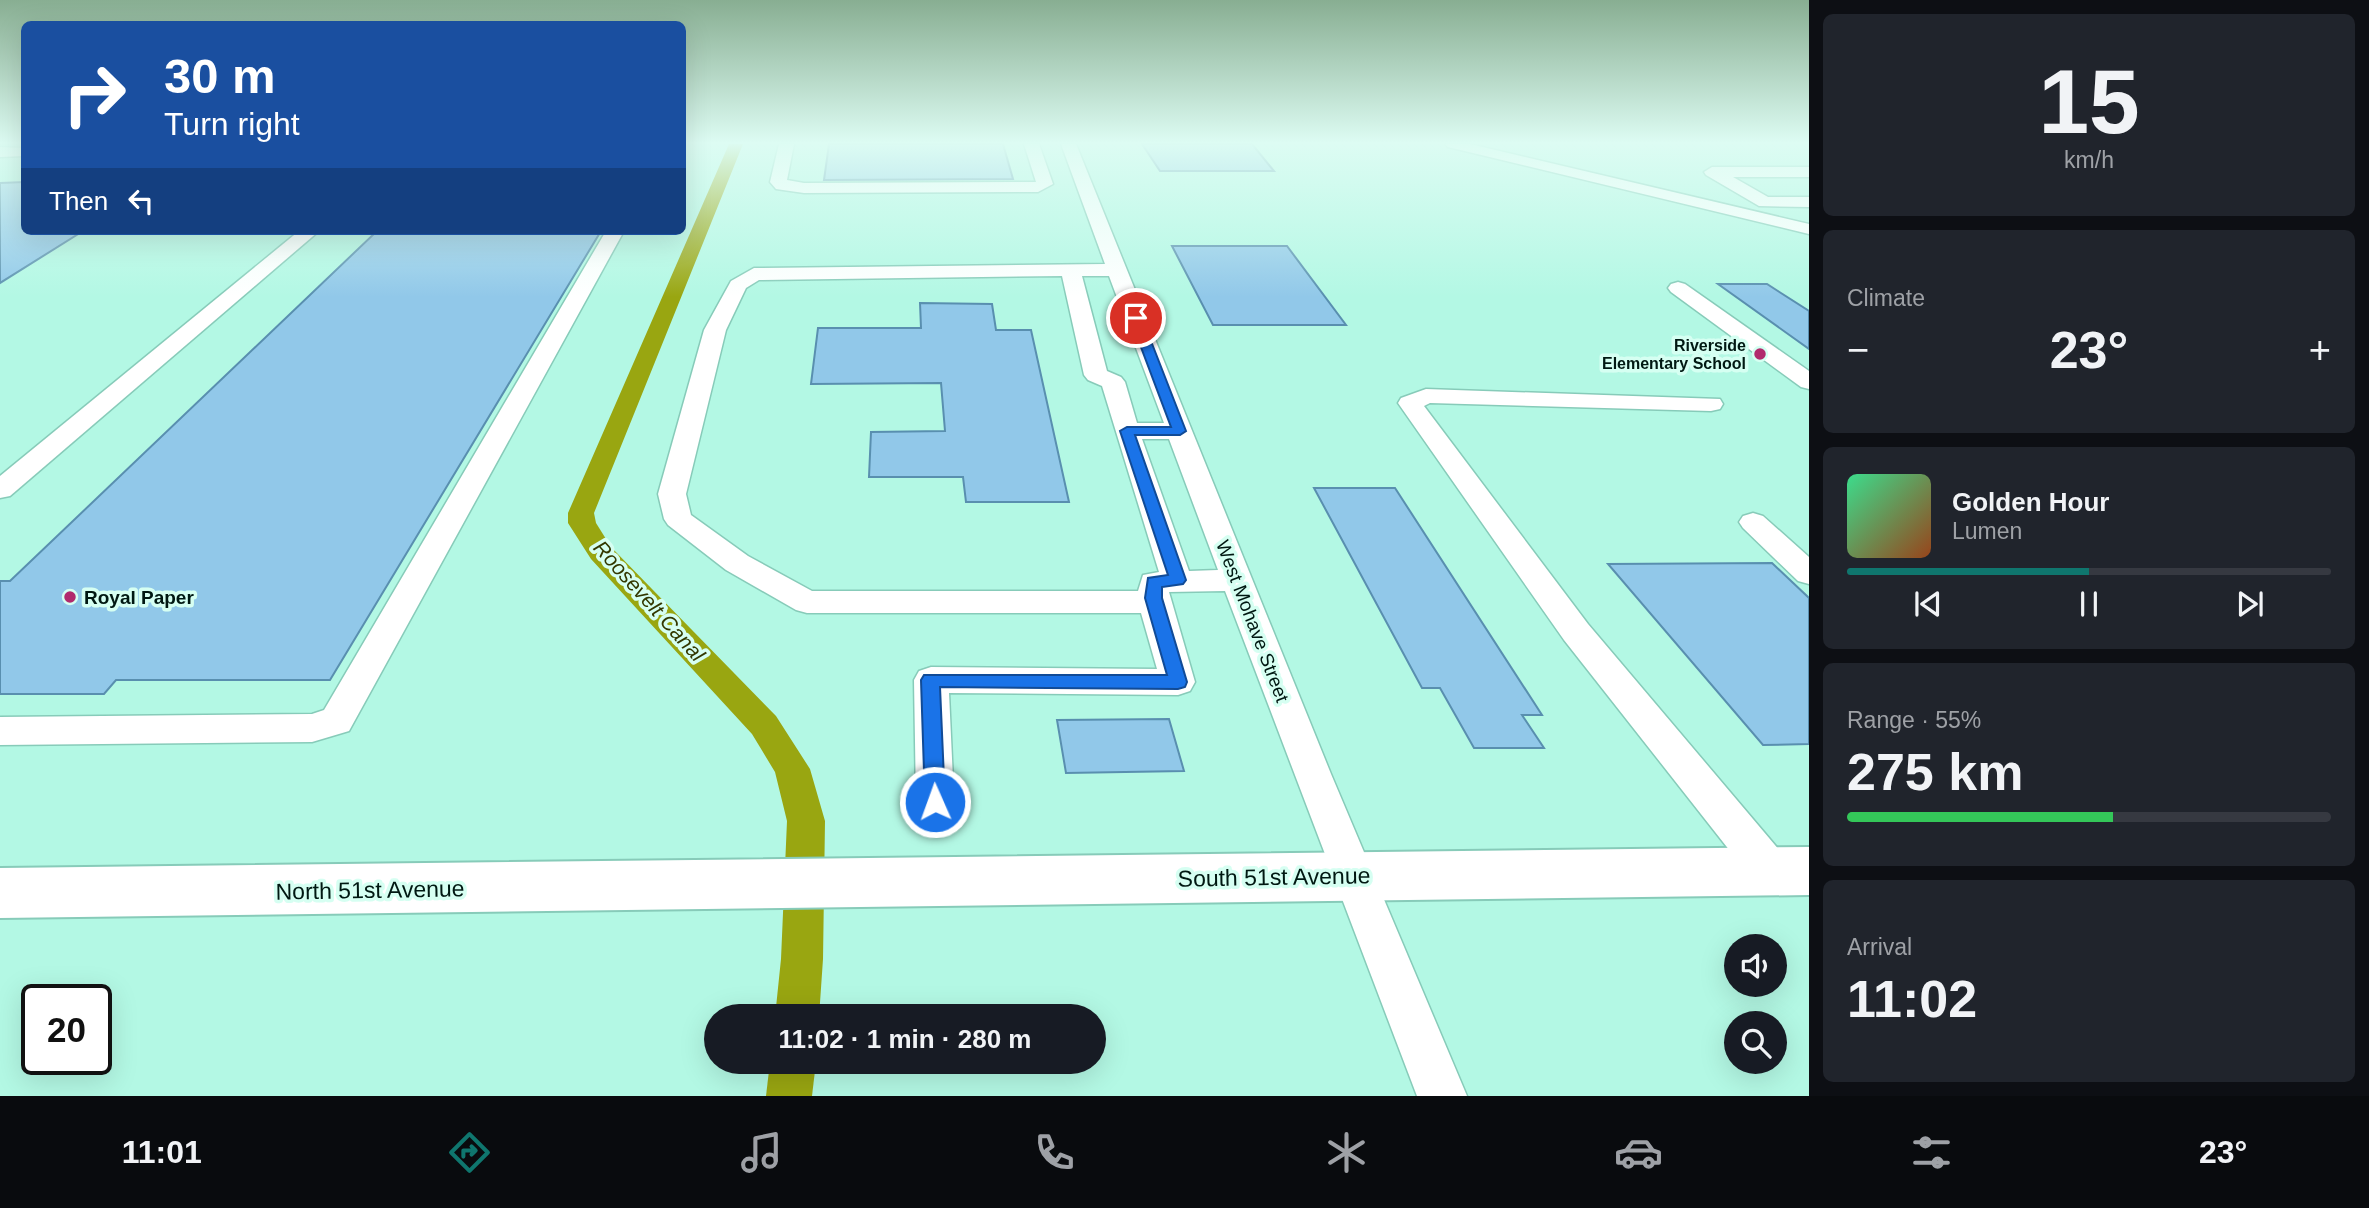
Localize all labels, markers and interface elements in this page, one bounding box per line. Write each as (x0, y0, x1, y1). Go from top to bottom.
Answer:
icon: right (49, 49, 140, 140)
text: 30 m (164, 49, 276, 103)
text: 15 (2038, 51, 2140, 152)
text: Turn right (164, 106, 300, 142)
text: km/h (2064, 147, 2114, 173)
icon: left (122, 182, 160, 220)
text: Then (49, 186, 108, 216)
text: Climate (1847, 285, 1925, 311)
pin (1106, 288, 1166, 348)
icon: arrive (1117, 299, 1155, 337)
text: 23° (2050, 321, 2128, 379)
text: − (1847, 329, 1869, 371)
text: + (2309, 329, 2331, 371)
place label: Riverside Elementary School (1602, 337, 1746, 372)
marker: Riverside Elementary School (1752, 346, 1768, 362)
text: Golden Hour (1952, 487, 2109, 517)
text: Lumen (1952, 518, 2022, 544)
water label: Roosevelt Canal (589, 536, 710, 667)
street label: West Mohave Street (1212, 537, 1293, 706)
icon: previous (1909, 585, 1947, 623)
icon: pause (2070, 585, 2108, 623)
icon: next (2231, 585, 2269, 623)
place label: Royal Paper (84, 587, 194, 608)
marker: Royal Paper (62, 589, 78, 605)
text: Range · 55% (1847, 707, 1981, 733)
text: 275 km (1847, 743, 2023, 801)
position arrow (898, 765, 972, 839)
street label: South 51st Avenue (1177, 862, 1371, 892)
street label: North 51st Avenue (275, 875, 465, 905)
map controls (1724, 934, 1787, 1074)
button: sound (1724, 934, 1787, 997)
text: Arrival (1847, 934, 1912, 960)
text: 11:02 (1847, 970, 1977, 1028)
speed limit sign: 20 (21, 984, 112, 1075)
button: search (1724, 1011, 1787, 1074)
text: 11:02 · 1 min · 280 m (779, 1024, 1031, 1054)
icon: directions (445, 1128, 494, 1177)
icon: music (737, 1128, 786, 1177)
icon: phone (1030, 1128, 1079, 1177)
icon: climate (1322, 1128, 1371, 1177)
icon: car (1614, 1128, 1663, 1177)
icon: filters (1907, 1128, 1956, 1177)
text: 11:01 (122, 1134, 202, 1170)
text: 23° (2199, 1134, 2247, 1170)

